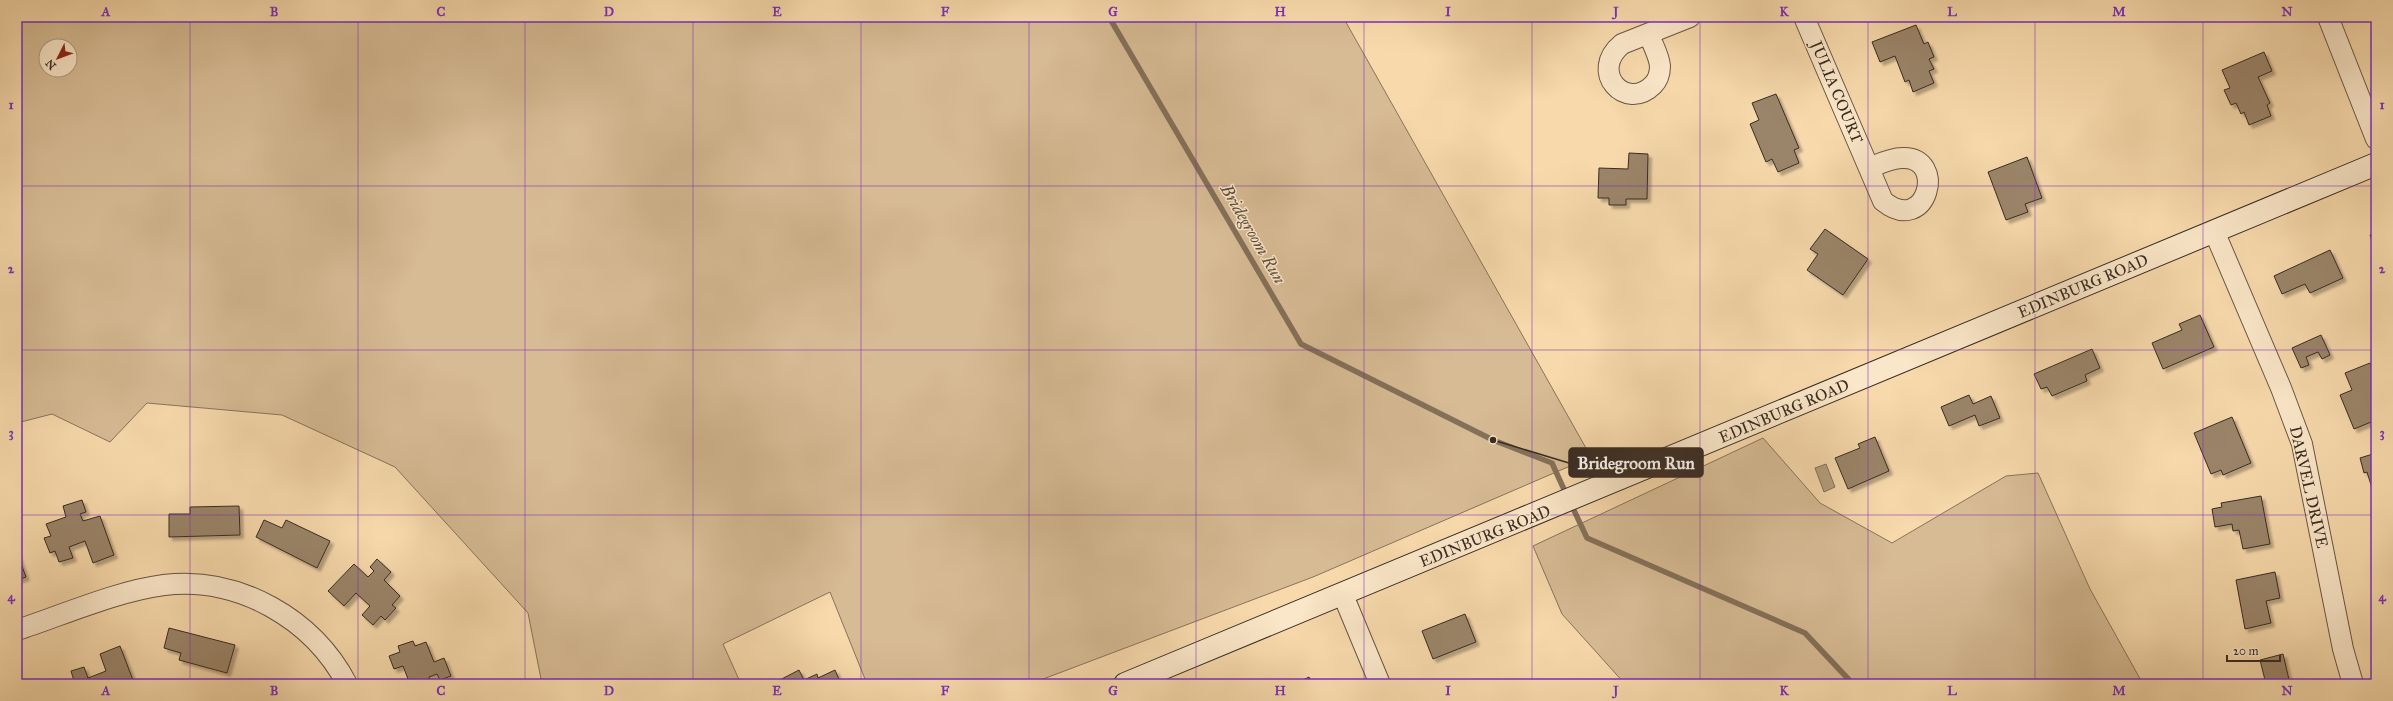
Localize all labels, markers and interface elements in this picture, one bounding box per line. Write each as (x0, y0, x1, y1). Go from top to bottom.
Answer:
text: A (101, 4, 111, 20)
text: B (270, 4, 279, 20)
text: C (437, 4, 446, 20)
text: D (604, 4, 614, 20)
text: E (772, 4, 782, 20)
text: F (941, 4, 950, 20)
text: G (1108, 4, 1118, 20)
text: H (1274, 4, 1286, 20)
text: I (1445, 4, 1451, 20)
text: J (1611, 4, 1619, 20)
text: K (1779, 4, 1789, 20)
text: L (1947, 4, 1957, 20)
text: M (2112, 4, 2126, 20)
text: N (2281, 4, 2293, 20)
street label: JULIA COURT (1805, 36, 1867, 147)
north arrow (38, 38, 78, 78)
text: N (43, 56, 59, 72)
text: 1 (8, 97, 14, 113)
text: 1 (2379, 97, 2385, 113)
water label: Bridegroom Run (1215, 180, 1290, 288)
street label: EDINBURG ROAD (2015, 250, 2151, 322)
text: 2 (8, 261, 15, 277)
text: 2 (2379, 261, 2386, 277)
street label: EDINBURG ROAD (1716, 375, 1852, 447)
street label: DARVEL DRIVE (2286, 424, 2332, 550)
text: 3 (8, 425, 14, 441)
text: 3 (2379, 425, 2385, 441)
callout: Bridegroom Run (1569, 448, 1703, 477)
text: Bridegroom Run (1577, 453, 1695, 474)
street label: EDINBURG ROAD (1417, 501, 1553, 571)
text: 4 (7, 589, 15, 605)
text: 4 (2378, 589, 2386, 605)
scale bar (2227, 637, 2280, 663)
text: 20 m (2233, 644, 2259, 658)
text: A (101, 683, 111, 699)
text: B (270, 683, 279, 699)
text: C (437, 683, 446, 699)
text: D (604, 683, 614, 699)
text: E (772, 683, 782, 699)
text: F (941, 683, 950, 699)
text: G (1108, 683, 1118, 699)
text: H (1274, 683, 1286, 699)
text: I (1445, 683, 1451, 699)
text: J (1611, 683, 1619, 699)
text: K (1779, 683, 1789, 699)
text: L (1947, 683, 1957, 699)
text: M (2112, 683, 2126, 699)
text: N (2281, 683, 2293, 699)

